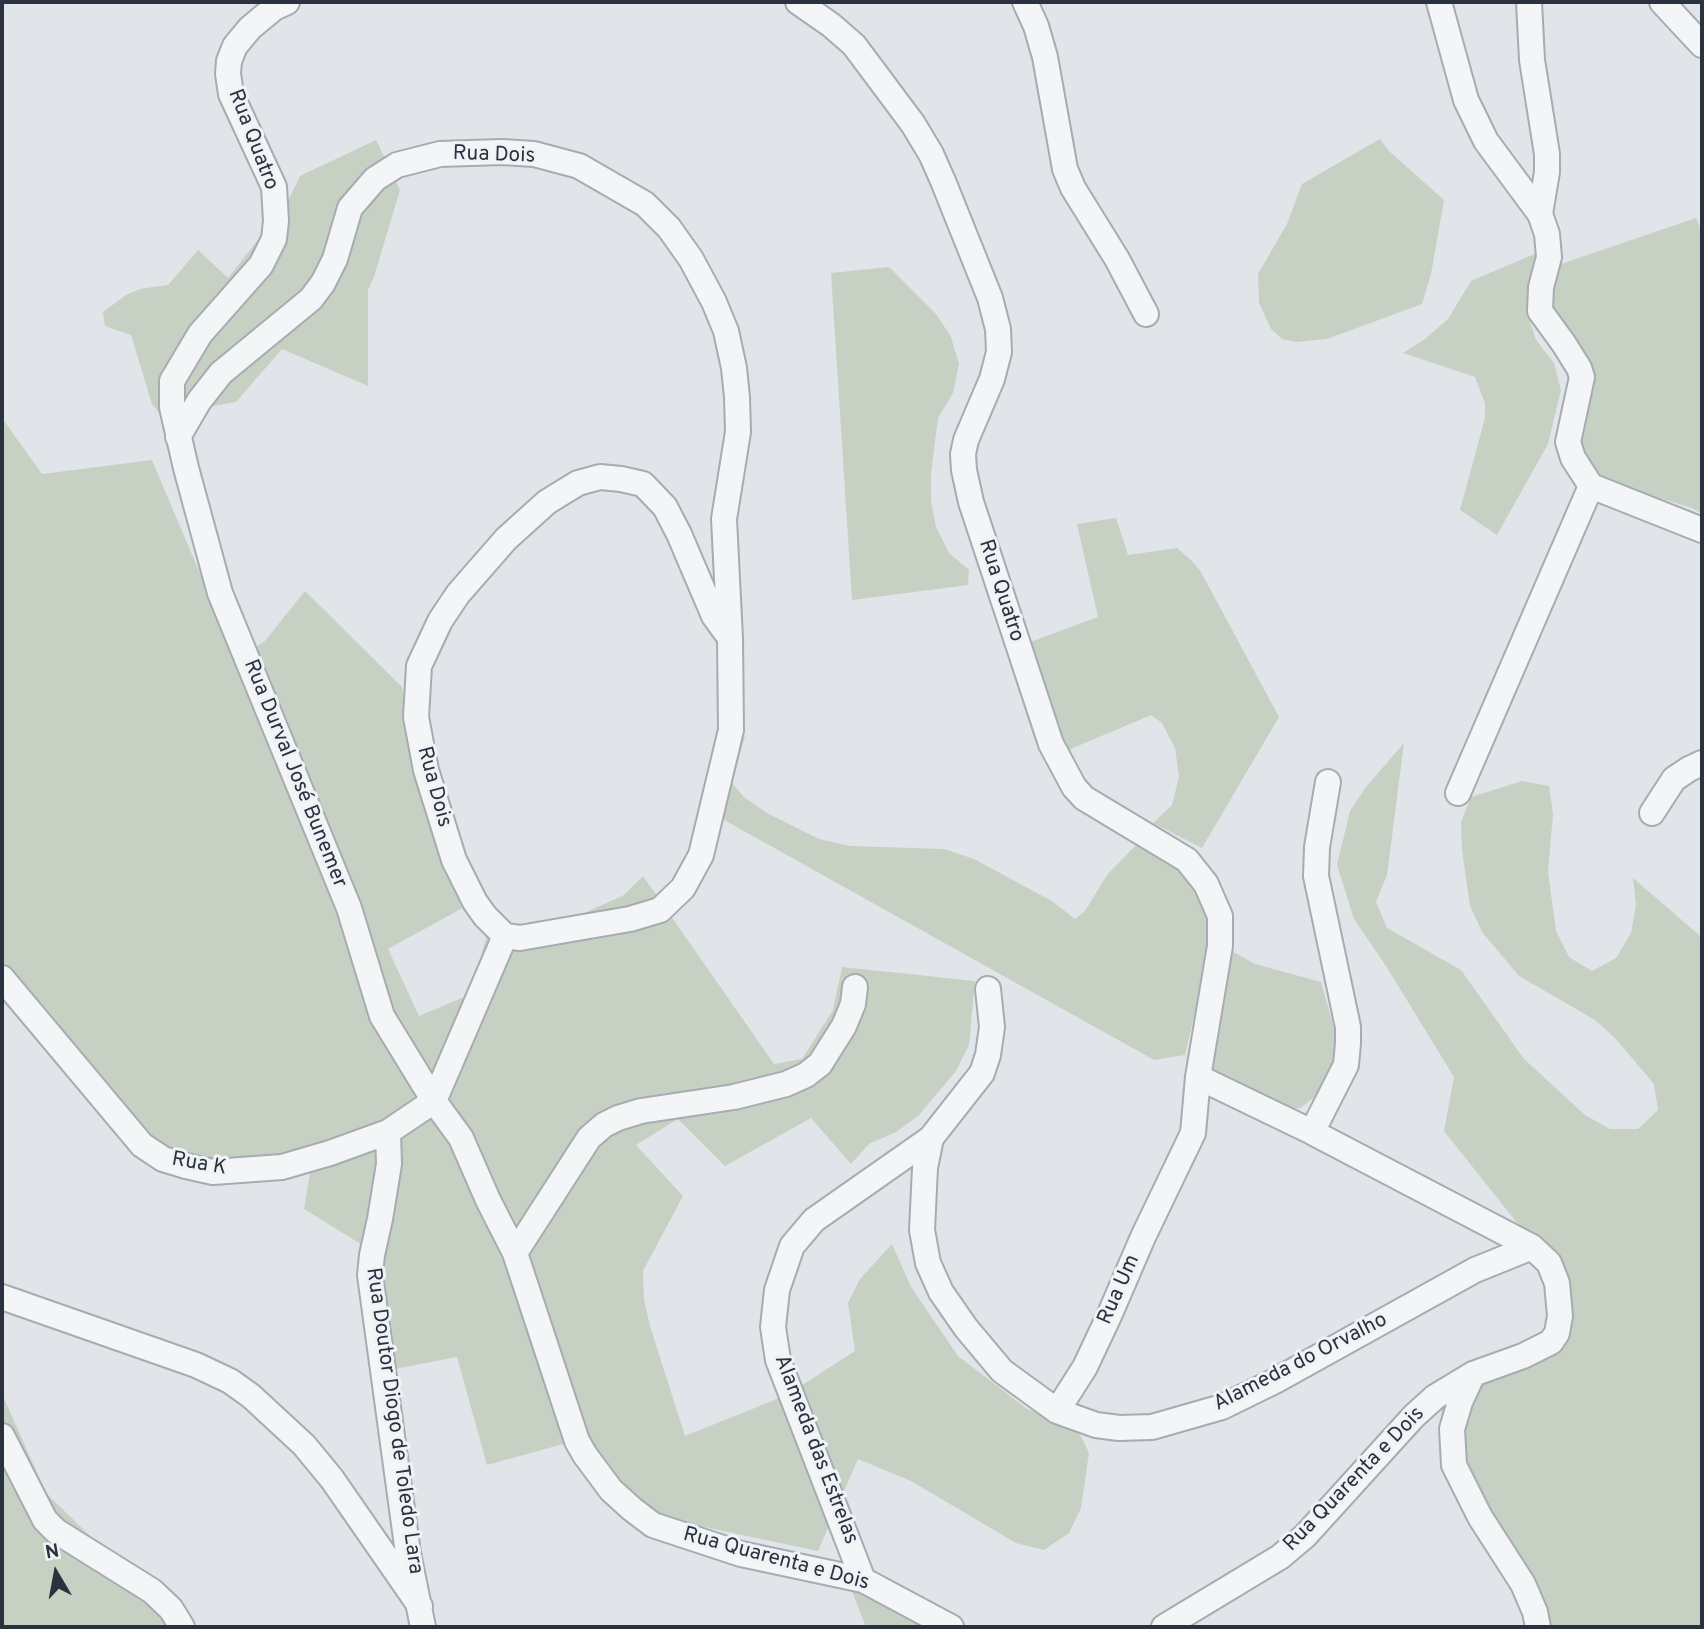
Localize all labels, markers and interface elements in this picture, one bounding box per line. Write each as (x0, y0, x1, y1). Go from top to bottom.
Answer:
street label: Rua Quatro (221, 86, 283, 194)
street label: Rua Dois (452, 142, 536, 170)
street label: Rua Quatro (972, 537, 1028, 645)
street label: Rua Durval José Bunemer (237, 656, 351, 892)
street label: Rua Dois (410, 744, 456, 830)
street label: Rua K (170, 1148, 228, 1182)
street label: Rua Um (1093, 1251, 1147, 1329)
street label: Rua Doutor Diogo de Toledo Lara (359, 1266, 427, 1576)
street label: Alameda do Orvalho (1210, 1308, 1392, 1418)
street label: Alameda das Estrelas (767, 1352, 863, 1548)
street label: Rua Quarenta e Dois (1279, 1402, 1431, 1558)
street label: Rua Quarenta e Dois (680, 1523, 872, 1597)
north arrow (21, 1538, 91, 1608)
text: N (44, 1539, 61, 1565)

